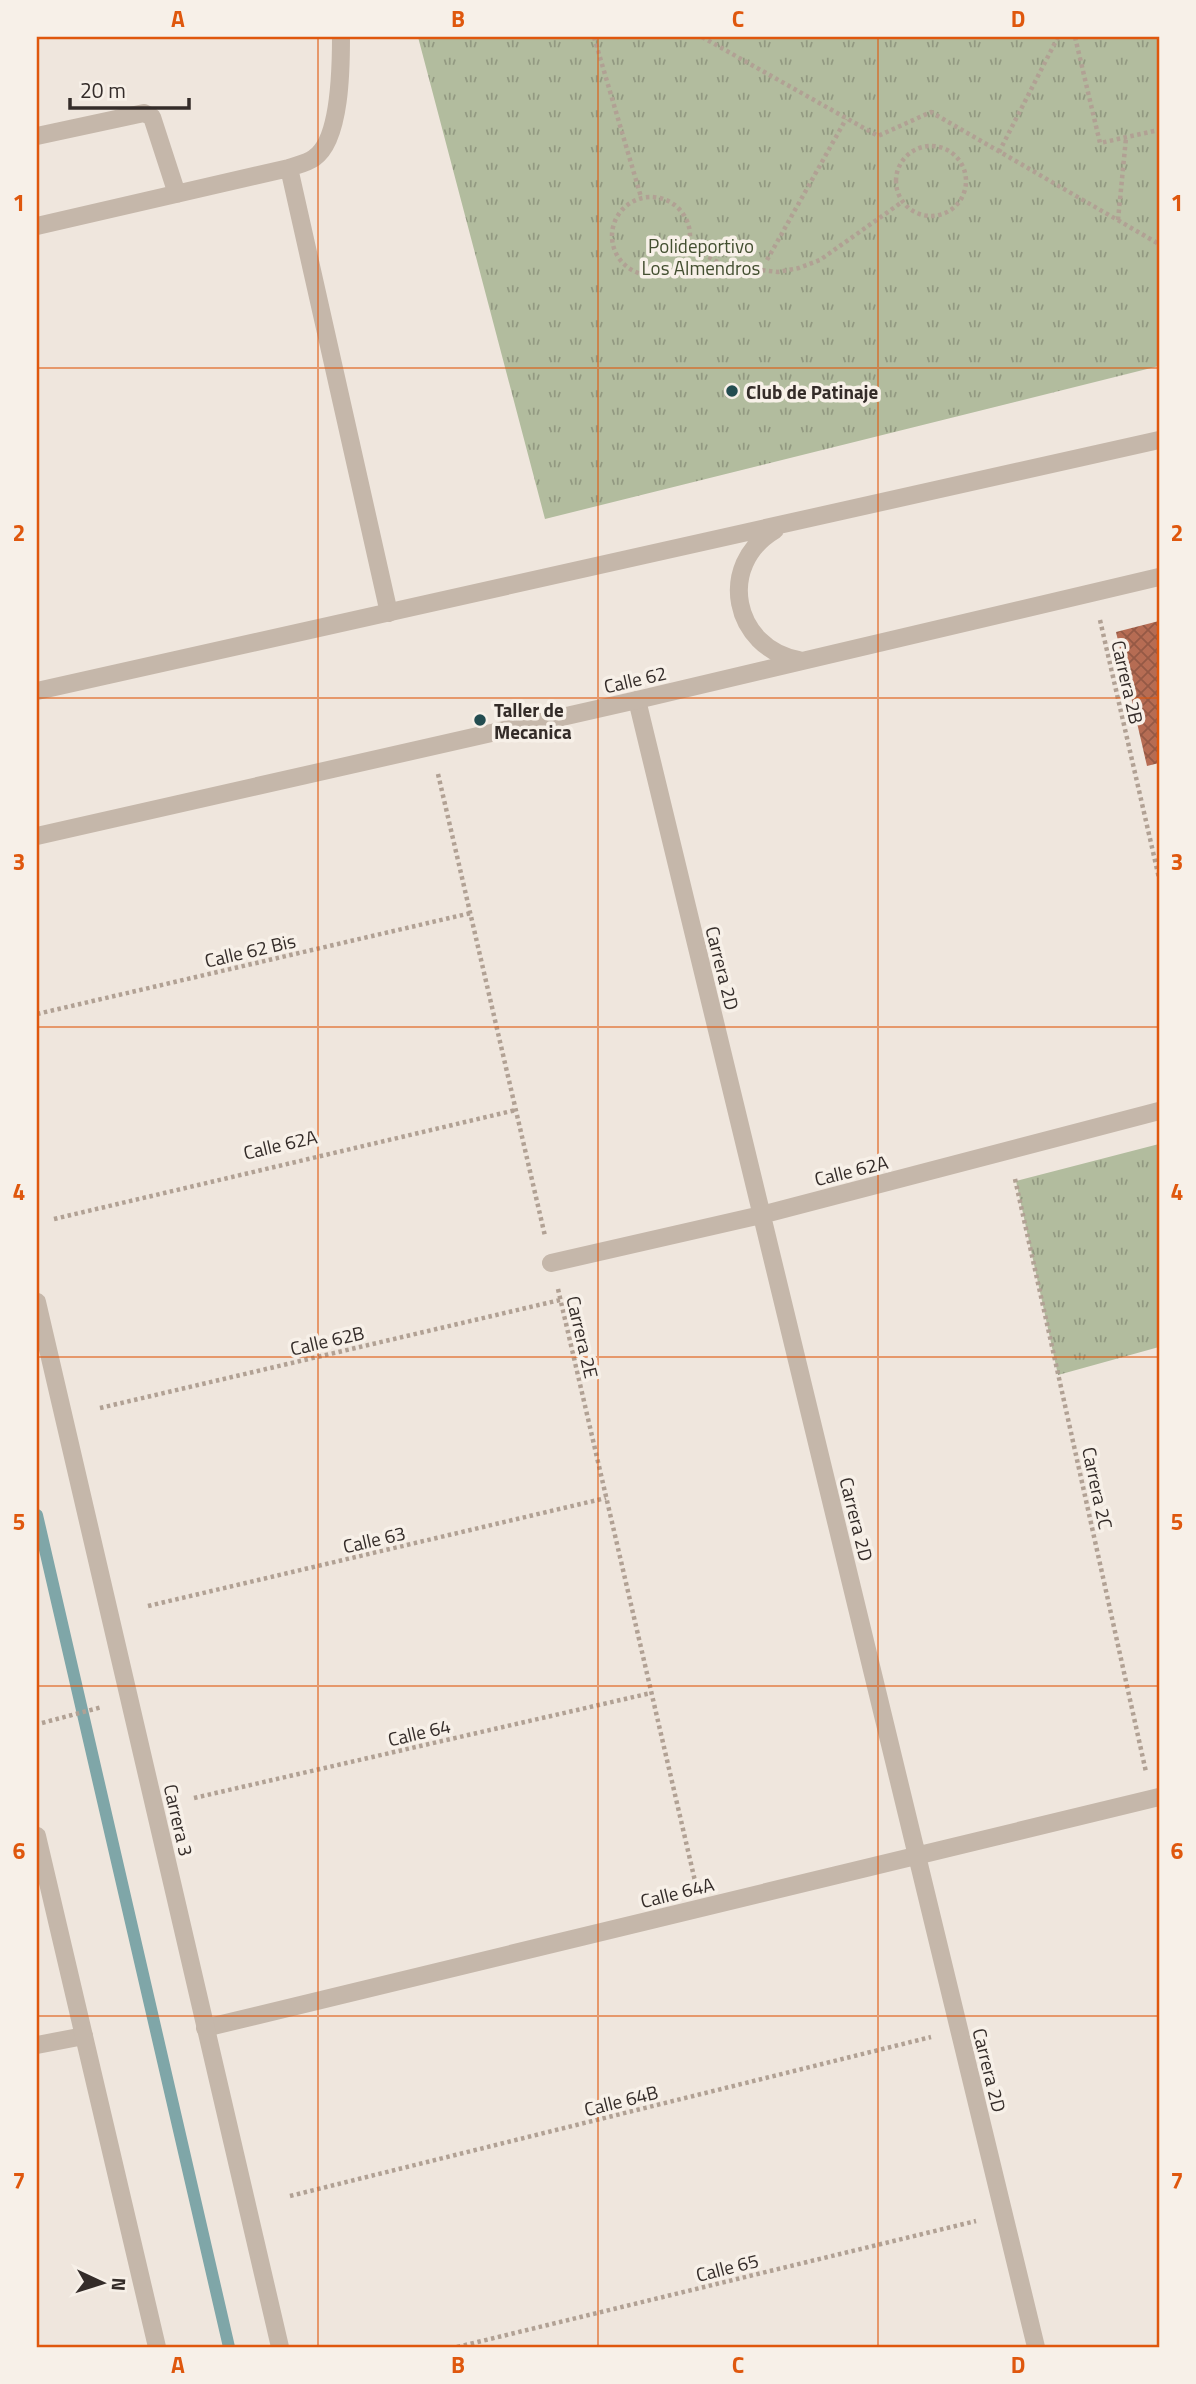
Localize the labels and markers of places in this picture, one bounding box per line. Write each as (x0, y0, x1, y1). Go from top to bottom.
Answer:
place label: Club de Patinaje (746, 377, 879, 406)
marker: Club de Patinaje (724, 383, 740, 399)
place label: Taller de Mecanica (494, 695, 572, 746)
marker: Taller de Mecanica (472, 712, 488, 728)

